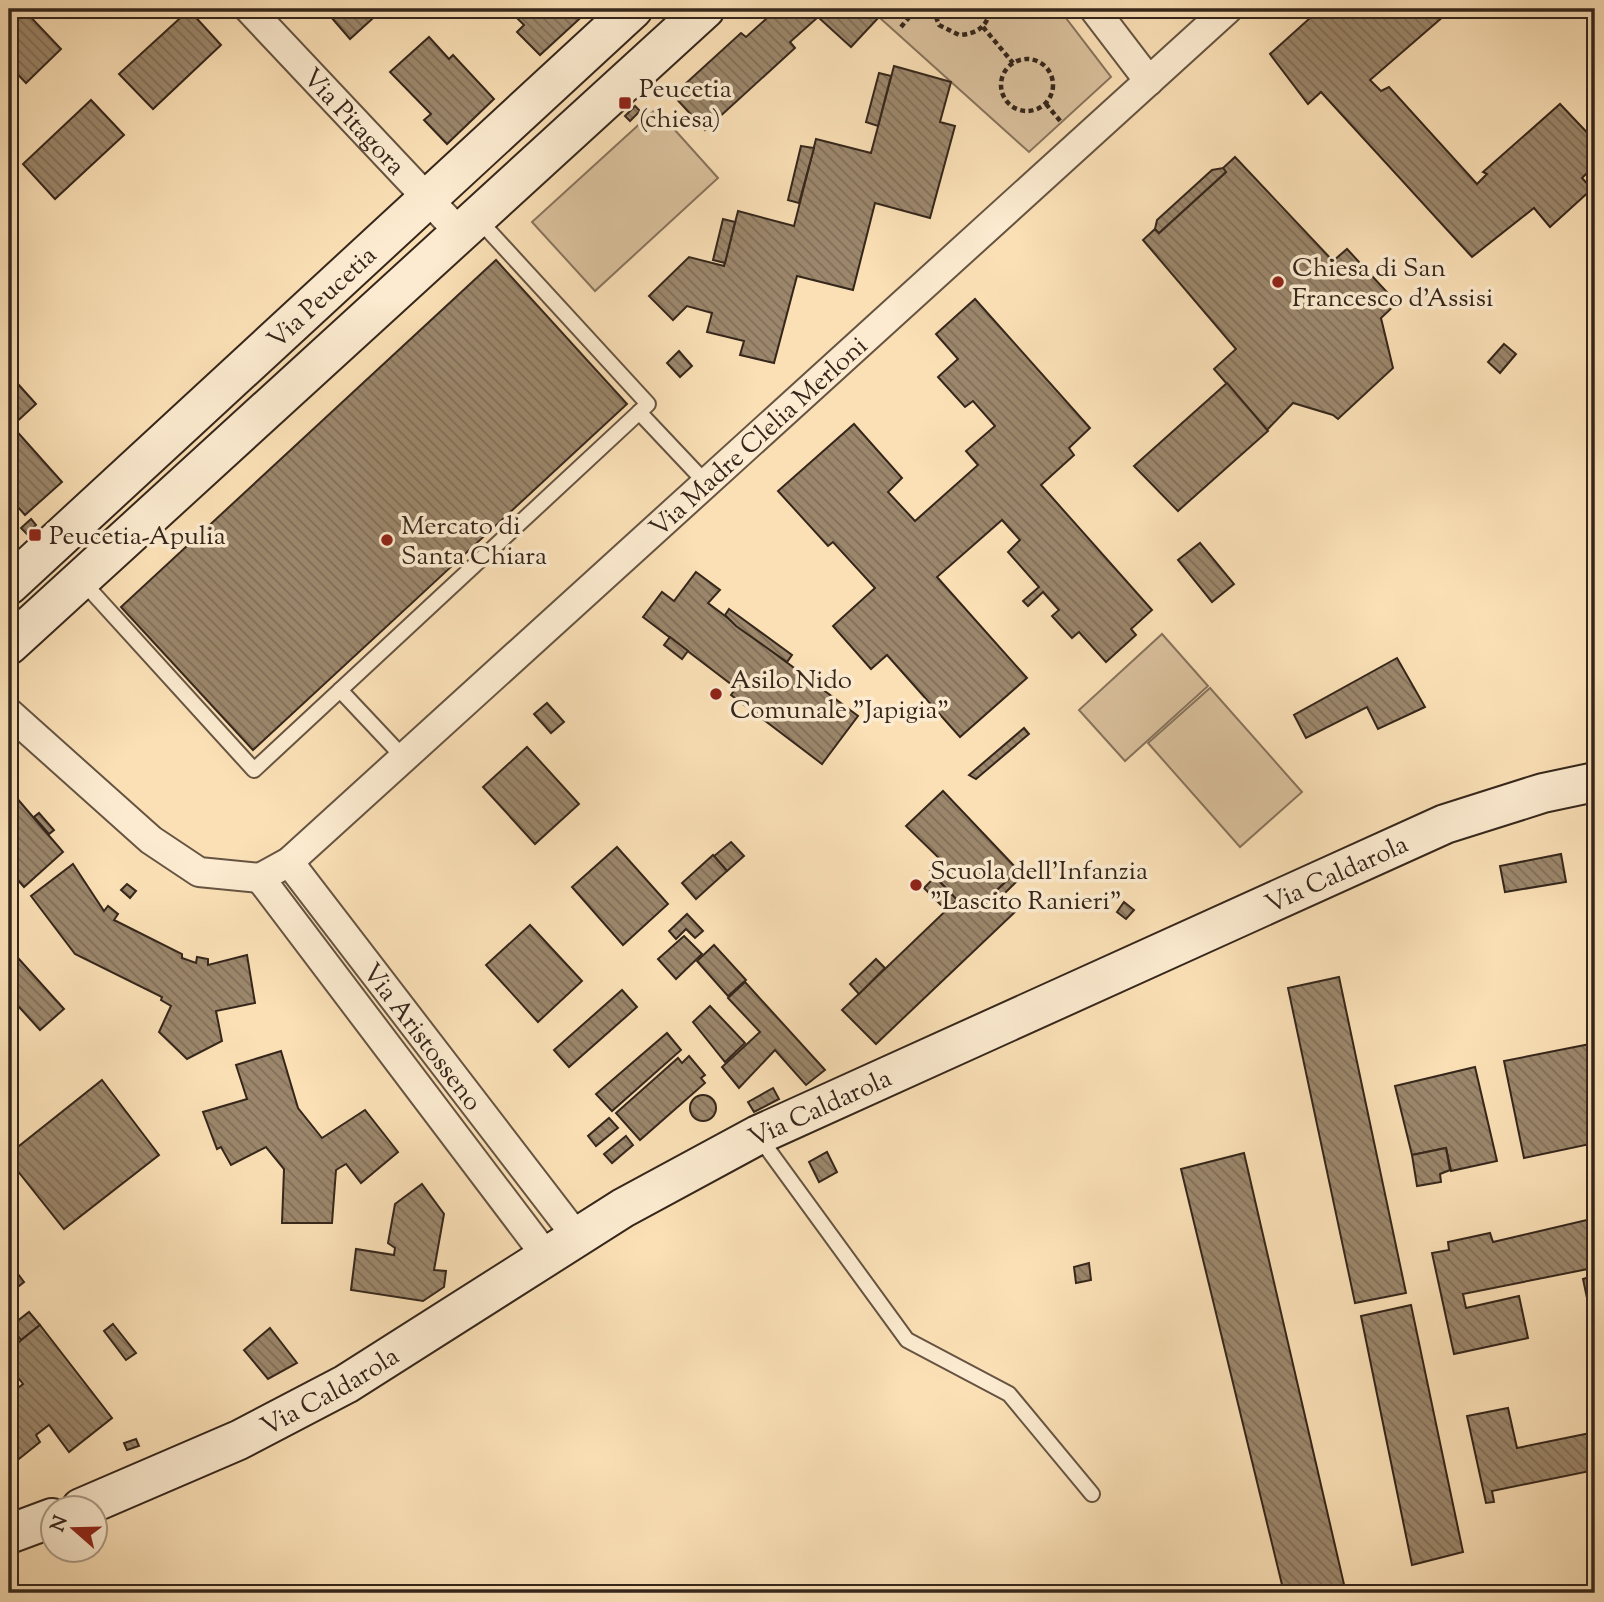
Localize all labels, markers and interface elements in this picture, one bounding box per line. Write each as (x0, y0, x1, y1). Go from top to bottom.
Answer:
street label: Via Pitagora (293, 61, 413, 185)
place label: Peucetia (chiesa) (639, 72, 732, 139)
marker: Peucetia (chiesa) (617, 95, 633, 111)
street label: Via Peucetia (260, 238, 386, 359)
place label: Chiesa di San Francesco d'Assisi (1292, 251, 1493, 318)
marker: Chiesa di San Francesco d'Assisi (1270, 274, 1286, 290)
street label: Via Madre Clelia Merloni (642, 329, 877, 547)
place label: Mercato di Santa Chiara (401, 509, 547, 576)
place label: Peucetia-Apulia (49, 519, 226, 556)
marker: Peucetia-Apulia (27, 527, 43, 543)
marker: Mercato di Santa Chiara (379, 532, 395, 548)
place label: Asilo Nido Comunale "Japigia" (730, 663, 949, 730)
marker: Asilo Nido Comunale "Japigia" (708, 686, 724, 702)
street label: Via Caldarola (1260, 827, 1415, 924)
place label: Scuola dell'Infanzia "Lascito Ranieri" (930, 854, 1148, 921)
marker: Scuola dell'Infanzia "Lascito Ranieri" (908, 877, 924, 893)
street label: Via Aristosseno (352, 956, 490, 1120)
street label: Via Caldarola (743, 1061, 898, 1158)
street label: Via Caldarola (255, 1339, 407, 1446)
north arrow (38, 1494, 108, 1564)
text: N (45, 1512, 76, 1536)

